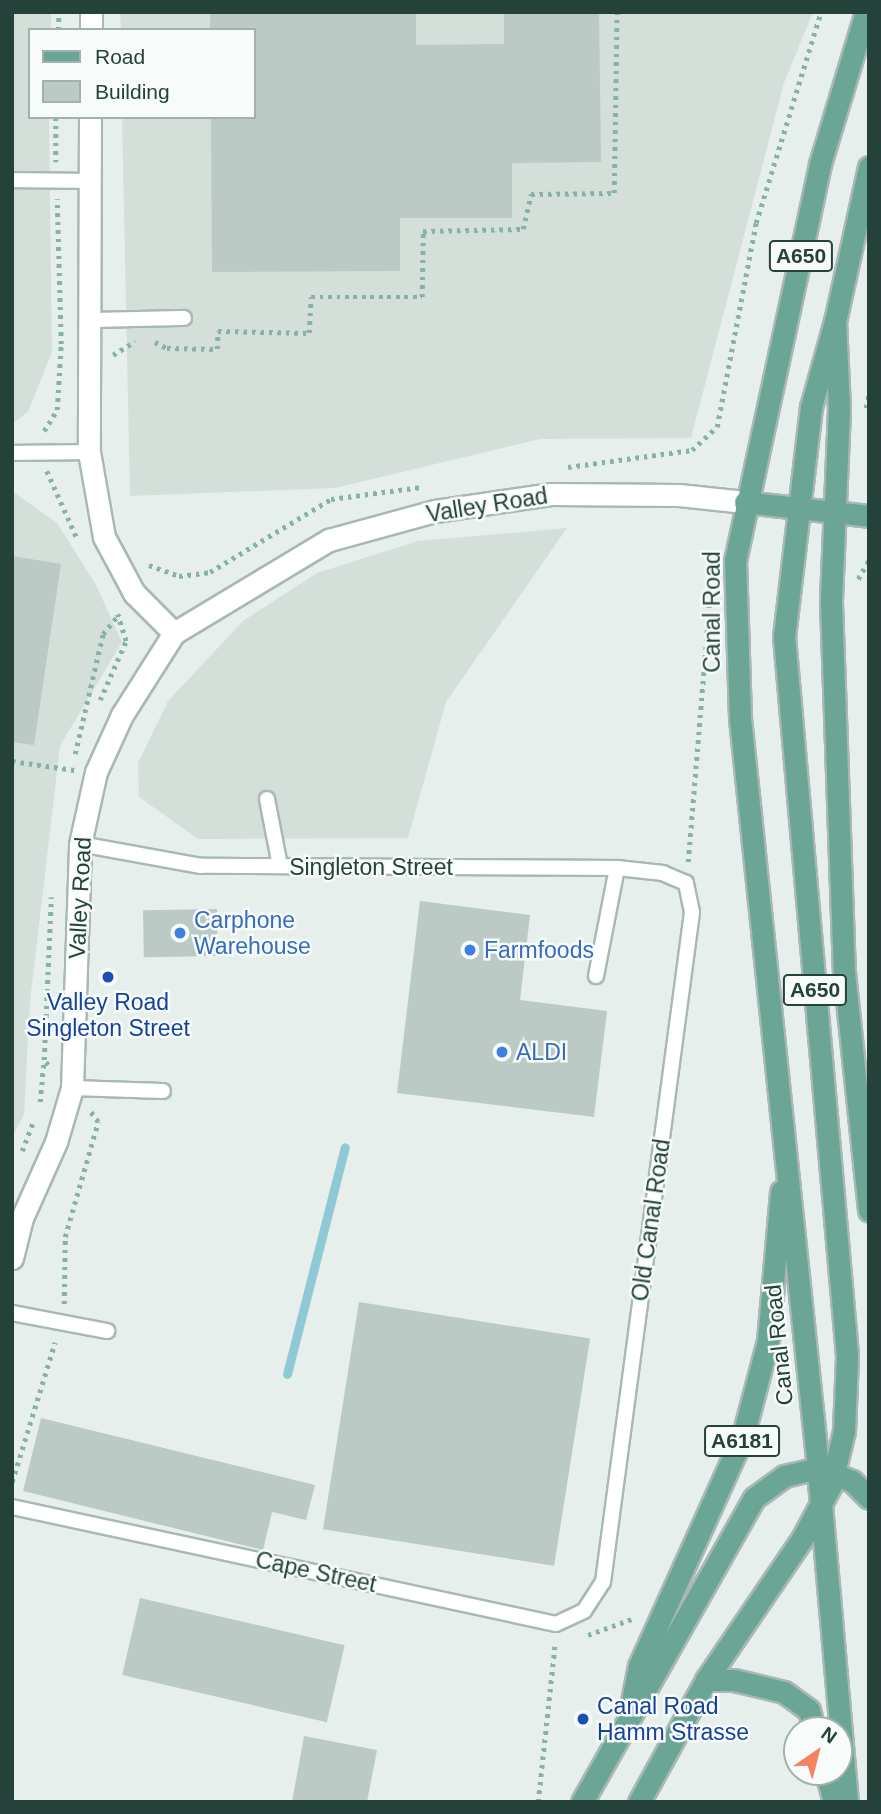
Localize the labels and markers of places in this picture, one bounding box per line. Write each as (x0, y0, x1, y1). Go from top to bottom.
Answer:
place label: Carphone Warehouse (194, 906, 311, 960)
marker: Carphone Warehouse (172, 925, 188, 941)
place label: Farmfoods (484, 936, 594, 964)
marker: Farmfoods (462, 942, 478, 958)
marker: Valley Road Singleton Street (100, 969, 116, 985)
place label: Valley Road Singleton Street (26, 988, 190, 1042)
place label: ALDI (516, 1038, 567, 1066)
marker: ALDI (494, 1044, 510, 1060)
place label: Canal Road Hamm Strasse (597, 1692, 749, 1746)
marker: Canal Road Hamm Strasse (575, 1711, 591, 1727)

